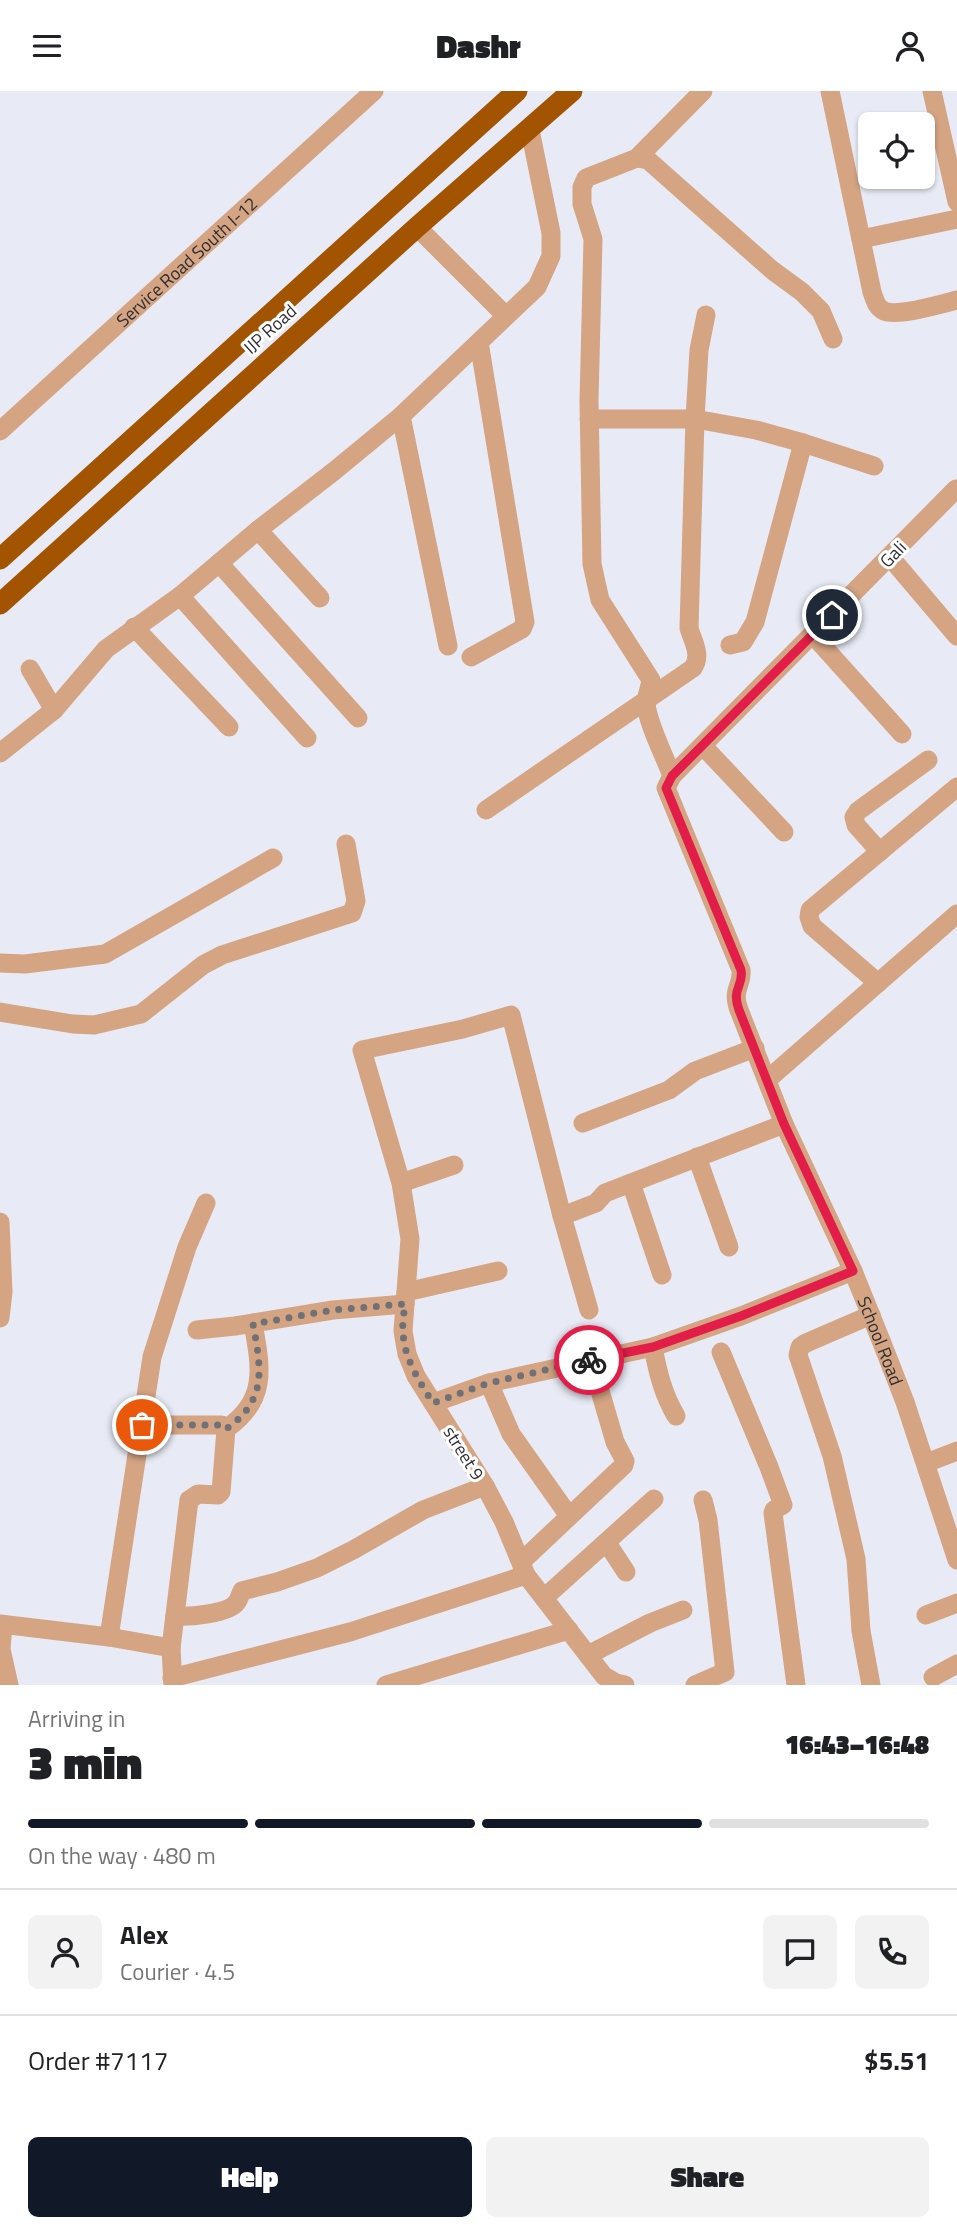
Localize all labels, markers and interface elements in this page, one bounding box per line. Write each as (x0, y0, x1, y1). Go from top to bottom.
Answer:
text: Dashr (436, 22, 521, 70)
icon: menu (28, 27, 66, 65)
icon: person (891, 27, 929, 65)
map controls (858, 112, 935, 189)
button: locate (858, 112, 935, 189)
street label: Service Road South I-12 (110, 190, 263, 333)
street label: IJP Road (238, 298, 302, 360)
street label: Gali (873, 534, 913, 574)
pin (802, 585, 862, 645)
icon: home (813, 596, 851, 634)
street label: School Road (851, 1292, 911, 1389)
courier (554, 1325, 624, 1395)
icon: bike (570, 1341, 608, 1379)
pin (112, 1395, 172, 1455)
icon: bag (123, 1406, 161, 1444)
street label: street 9 (437, 1421, 491, 1485)
text: Arriving in (28, 1701, 125, 1736)
text: 16:43–16:48 (785, 1725, 929, 1764)
text: 3 min (28, 1727, 142, 1797)
text: On the way · 480 m (28, 1838, 216, 1873)
button: person (28, 1915, 102, 1989)
text: Alex (120, 1915, 168, 1954)
button: chat (763, 1915, 837, 1989)
button: phone (855, 1915, 929, 1989)
text: Courier · 4.5 (120, 1954, 235, 1989)
text: Order #7117 (28, 2041, 168, 2080)
text: $5.51 (864, 2041, 929, 2080)
button: Help (28, 2137, 472, 2217)
button: Share (486, 2137, 929, 2217)

